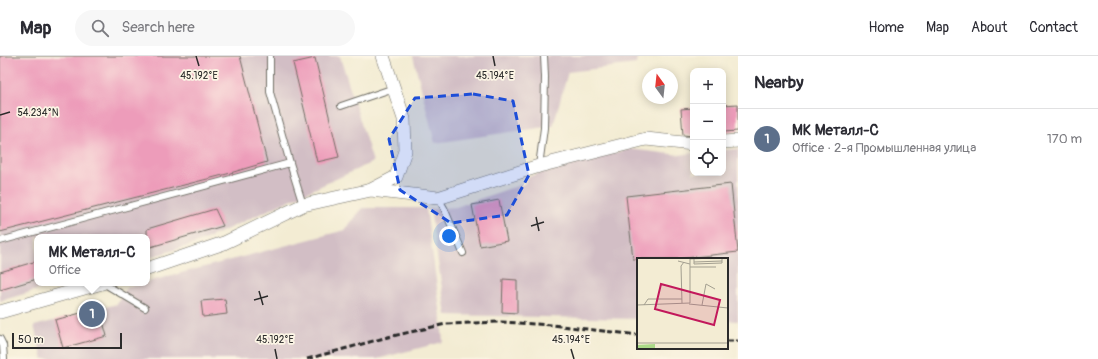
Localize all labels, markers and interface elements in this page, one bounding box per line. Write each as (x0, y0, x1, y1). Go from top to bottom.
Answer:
search box (75, 10, 355, 46)
text: Map (20, 16, 51, 40)
icon: search (89, 17, 111, 39)
text: Search here (121, 18, 195, 37)
text: Home (869, 19, 904, 36)
text: Map (926, 19, 949, 36)
text: About (971, 19, 1007, 36)
text: Contact (1029, 19, 1078, 36)
north arrow (642, 68, 678, 104)
map controls (690, 68, 726, 176)
button: + (690, 68, 726, 104)
text: 45.192°E (180, 70, 218, 82)
text: 45.194°E (476, 70, 514, 82)
text: Nearby (754, 72, 803, 93)
button: − (690, 104, 726, 140)
text: 54.234°N (17, 107, 59, 119)
text: МК Металл-С (792, 121, 879, 140)
text: 1 (764, 131, 770, 147)
text: 170 m (1047, 131, 1082, 147)
button: locate (690, 140, 726, 176)
text: Office · 2-я Промышленная улица (792, 140, 976, 156)
your location (439, 226, 459, 246)
popup (34, 234, 150, 286)
text: МК Металл-С (49, 243, 135, 262)
inset map (637, 258, 728, 349)
text: Office (49, 262, 81, 278)
pin: 1 (79, 299, 105, 329)
scale bar (12, 331, 122, 350)
text: 50 m (18, 333, 44, 346)
text: 45.192°E (256, 334, 294, 346)
text: 45.194°E (552, 334, 590, 346)

